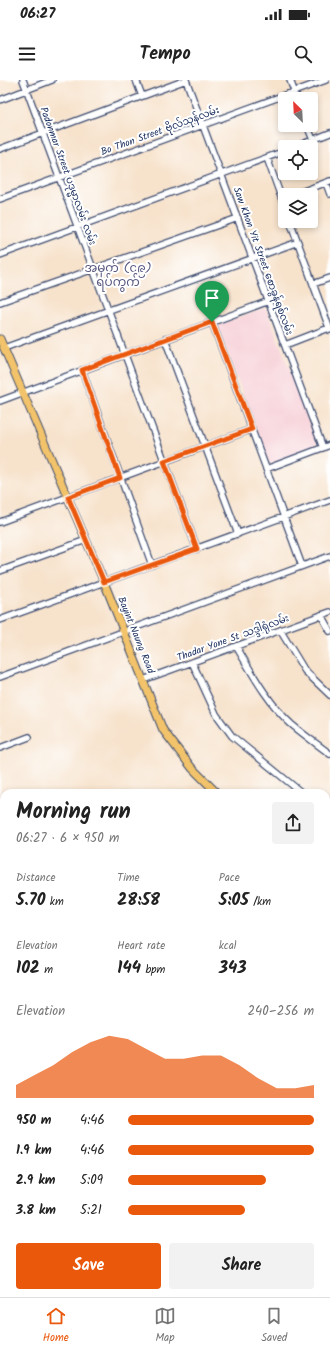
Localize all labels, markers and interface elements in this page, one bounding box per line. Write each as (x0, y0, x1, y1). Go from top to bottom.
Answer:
text: 06:27 (20, 2, 55, 26)
text: Tempo (139, 40, 191, 69)
icon: menu (16, 43, 38, 65)
icon: search (292, 43, 314, 65)
north arrow (278, 92, 318, 132)
map controls (278, 92, 318, 228)
street label: Bo Thon Street ဗိုလ်သုန်လမ်း (98, 102, 222, 160)
street label: Padonmar Street ပဒုမ္မာလမ်း လမ်း (35, 105, 100, 247)
button: locate (278, 140, 318, 180)
street label: Saw Khon Yit Street စောခွန်ရစ်လမ်း (229, 185, 297, 337)
button: layers (278, 188, 318, 228)
district label: အမှတ် (၄၉) ရပ်ကွက် (84, 259, 152, 292)
pin (195, 281, 229, 322)
icon: arrive (201, 287, 223, 309)
street label: Bayint Naung Road (113, 594, 159, 677)
street label: Thadar Yone St သဒ္ဒါရုံလမ်း (175, 610, 291, 666)
text: Morning run (16, 795, 131, 830)
button: share (272, 802, 314, 844)
text: 06:27 · 6 × 950 m (16, 828, 119, 849)
text: Distance (16, 869, 56, 887)
text: Time (117, 869, 140, 887)
text: Pace (219, 869, 240, 887)
text: 5.70 (16, 887, 45, 914)
text: 28:58 (117, 887, 160, 914)
text: 5:05 (219, 887, 249, 914)
text: km (45, 893, 64, 911)
text: /km (249, 893, 271, 911)
text: Elevation (16, 937, 58, 955)
text: Heart rate (117, 937, 165, 955)
text: kcal (219, 937, 237, 955)
text: 102 (16, 955, 40, 982)
text: 144 (117, 955, 141, 982)
text: 343 (219, 955, 247, 982)
text: m (40, 961, 53, 979)
text: bpm (141, 961, 165, 979)
text: Elevation (16, 1001, 65, 1022)
text: 240–256 m (248, 1001, 314, 1022)
text: 950 m (16, 1110, 51, 1131)
text: 4:46 (80, 1110, 105, 1131)
text: 1.9 km (16, 1140, 52, 1161)
text: 4:46 (80, 1140, 105, 1161)
text: 2.9 km (16, 1170, 55, 1191)
text: 5:09 (80, 1170, 103, 1191)
text: 3.8 km (16, 1200, 56, 1221)
text: 5:21 (80, 1200, 102, 1221)
button: Save (16, 1243, 161, 1289)
button: Share (169, 1243, 314, 1289)
tab: Home (43, 1305, 69, 1347)
tab: Map (154, 1305, 176, 1347)
tab: Saved (261, 1305, 287, 1347)

